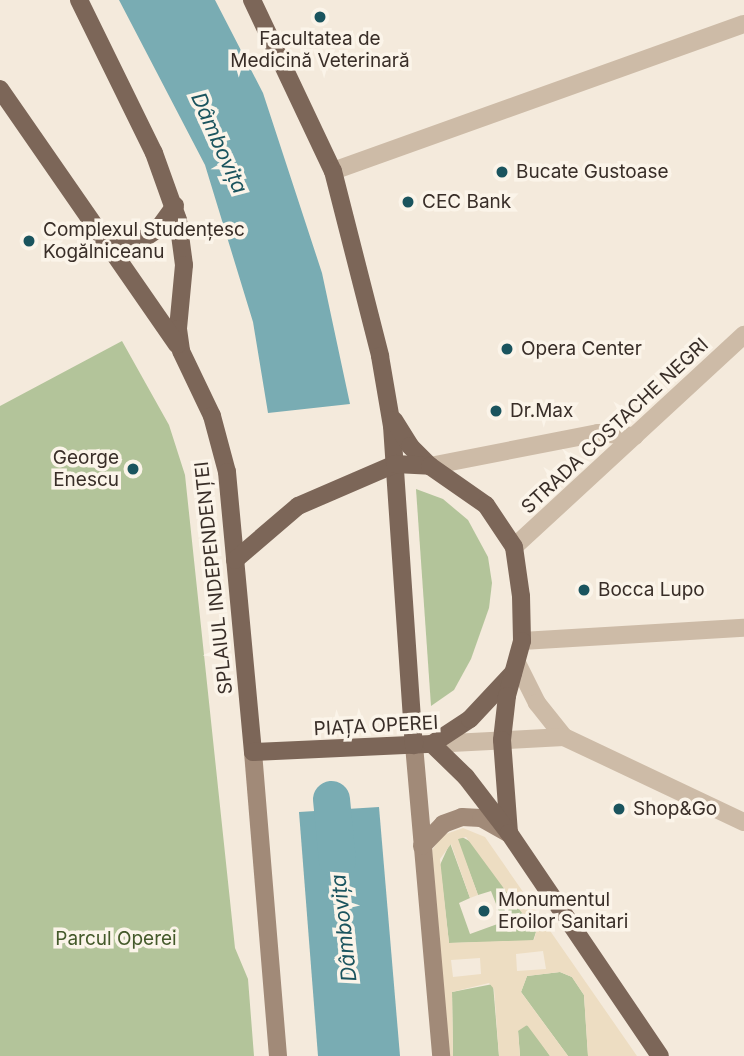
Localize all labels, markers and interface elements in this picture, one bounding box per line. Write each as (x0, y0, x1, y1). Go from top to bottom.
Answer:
marker: Facultatea de Medicină Veterinară (312, 9, 328, 25)
place label: Facultatea de Medicină Veterinară (230, 28, 410, 72)
water label: Dâmbovița (186, 89, 252, 197)
place label: Bucate Gustoase (516, 161, 669, 183)
marker: Bucate Gustoase (494, 164, 510, 180)
place label: CEC Bank (422, 191, 511, 213)
marker: CEC Bank (400, 194, 416, 210)
place label: Complexul Studențesc Kogălniceanu (43, 219, 245, 263)
marker: Complexul Studențesc Kogălniceanu (21, 233, 37, 249)
street label: STRADA COSTACHE NEGRI (517, 333, 713, 519)
place label: Opera Center (521, 338, 642, 360)
marker: Opera Center (499, 341, 515, 357)
place label: Dr.Max (510, 400, 573, 422)
marker: Dr.Max (488, 403, 504, 419)
place label: George Enescu (53, 447, 119, 491)
street label: SPLAIUL INDEPENDENȚEI (190, 460, 238, 696)
marker: George Enescu (125, 461, 141, 477)
place label: Bocca Lupo (598, 579, 705, 601)
marker: Bocca Lupo (576, 582, 592, 598)
street label: PIAȚA OPEREI (313, 711, 439, 741)
place label: Shop&Go (633, 798, 717, 820)
marker: Shop&Go (611, 801, 627, 817)
water label: Dâmbovița (326, 873, 362, 983)
place label: Monumentul Eroilor Sanitari (498, 889, 628, 933)
marker: Monumentul Eroilor Sanitari (476, 903, 492, 919)
park label: Parcul Operei (55, 928, 177, 950)

